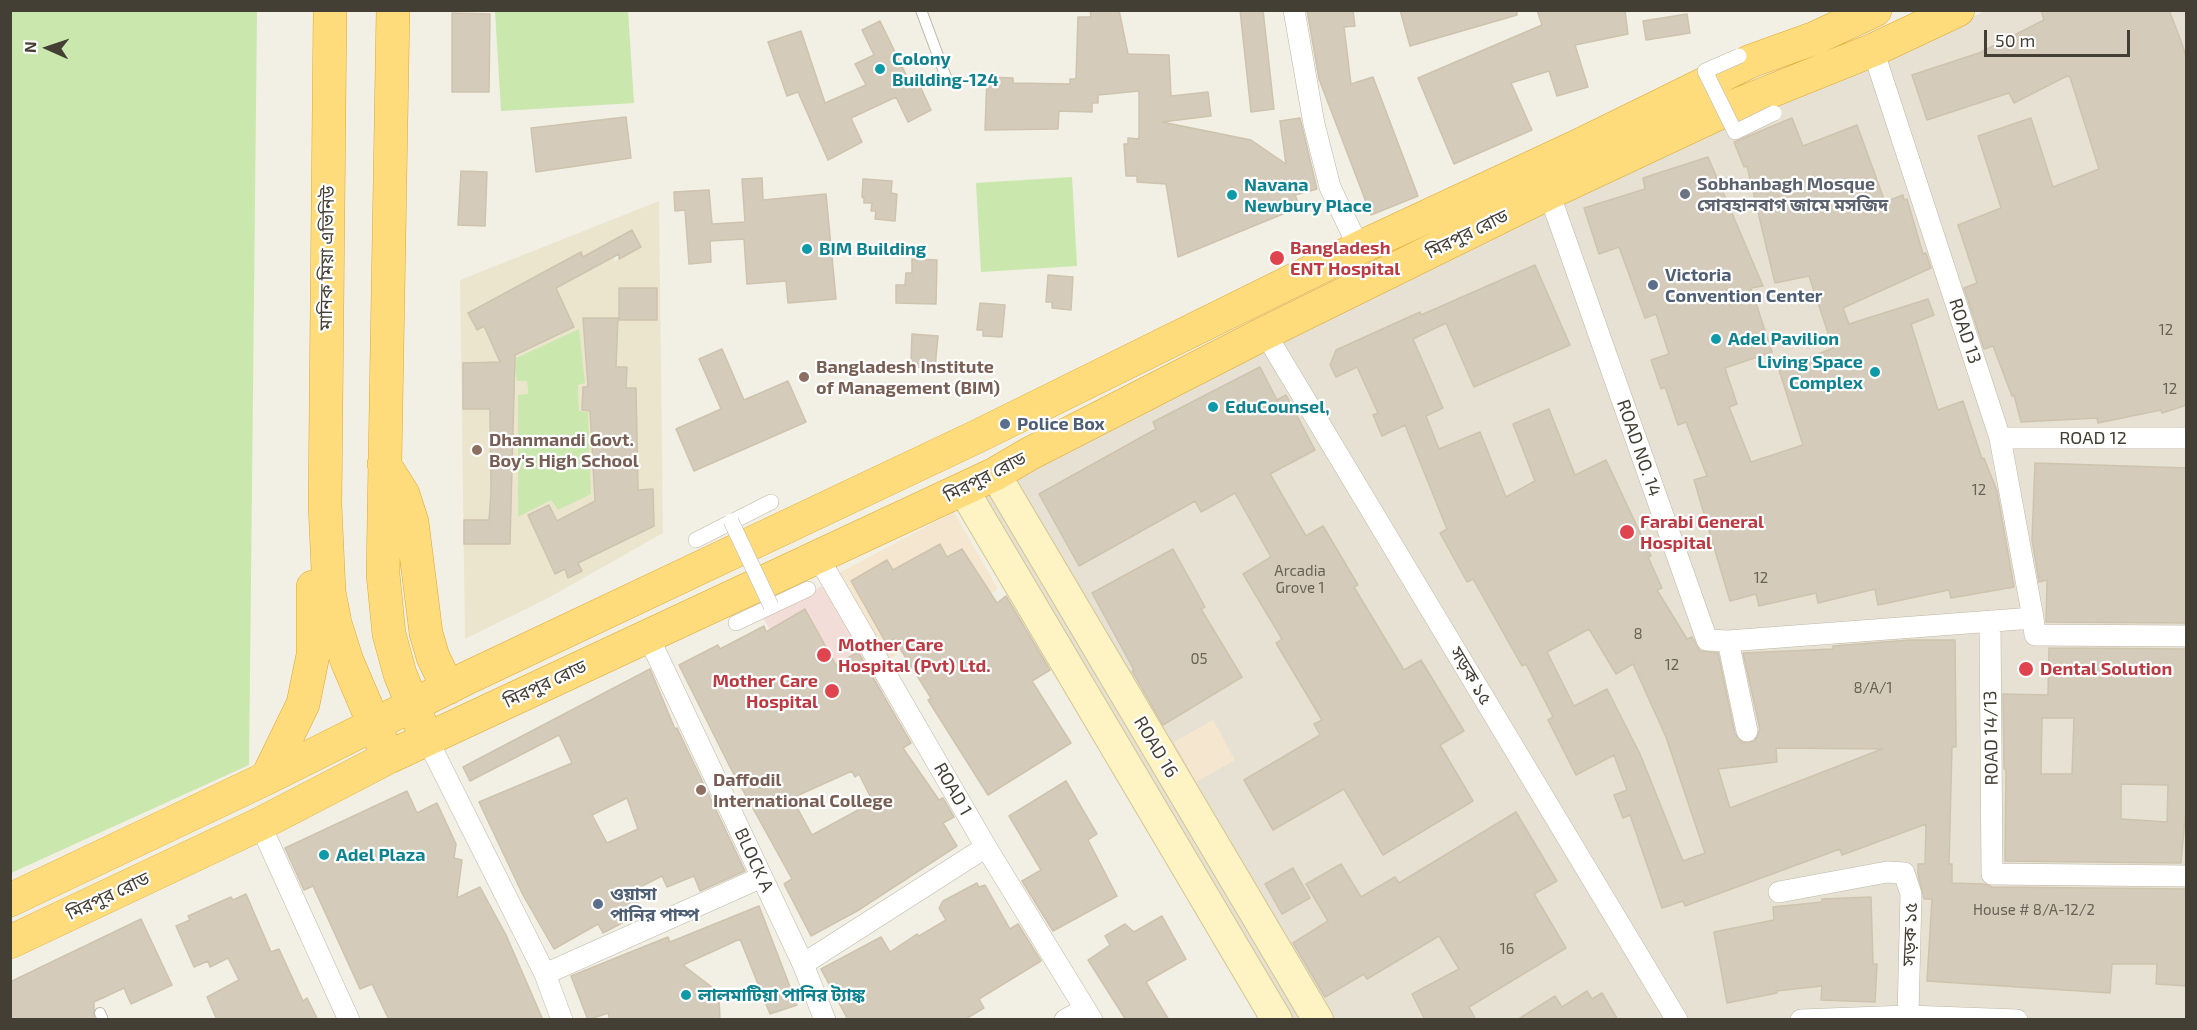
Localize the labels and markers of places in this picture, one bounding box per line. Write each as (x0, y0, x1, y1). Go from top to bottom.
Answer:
place label: Colony Building-124 (892, 48, 999, 90)
marker: Colony Building-124 (873, 62, 887, 76)
place label: Sobhanbagh Mosque সোবহানবাগ জামে মসজিদ (1697, 173, 1888, 216)
place label: Navana Newbury Place (1244, 174, 1372, 216)
marker: Sobhanbagh Mosque সোবহানবাগ জামে মসজিদ (1678, 187, 1692, 201)
marker: Navana Newbury Place (1225, 188, 1239, 202)
place label: Bangladesh ENT Hospital (1290, 237, 1400, 280)
place label: BIM Building (819, 238, 926, 260)
marker: BIM Building (800, 242, 814, 256)
marker: Bangladesh ENT Hospital (1268, 249, 1286, 267)
place label: Victoria Convention Center (1665, 264, 1822, 306)
marker: Victoria Convention Center (1646, 278, 1660, 292)
place label: Adel Pavilion (1728, 328, 1839, 350)
marker: Adel Pavilion (1709, 332, 1723, 346)
place label: Living Space Complex (1757, 351, 1863, 394)
place label: Bangladesh Institute of Management (BIM) (816, 356, 1000, 398)
marker: Living Space Complex (1868, 365, 1882, 379)
marker: Bangladesh Institute of Management (BIM) (797, 370, 811, 384)
place label: EduCounsel, (1225, 396, 1329, 418)
marker: EduCounsel, (1206, 400, 1220, 414)
place label: Police Box (1017, 413, 1105, 435)
marker: Police Box (998, 417, 1012, 431)
place label: Dhanmandi Govt. Boy's High School (489, 429, 639, 472)
marker: Dhanmandi Govt. Boy's High School (470, 443, 484, 457)
place label: Farabi General Hospital (1640, 511, 1764, 554)
marker: Farabi General Hospital (1618, 523, 1636, 541)
place label: Mother Care Hospital (Pvt) Ltd. (838, 634, 991, 676)
marker: Mother Care Hospital (Pvt) Ltd. (815, 646, 833, 664)
place label: Dental Solution (2040, 658, 2172, 680)
marker: Dental Solution (2017, 660, 2035, 678)
place label: Mother Care Hospital (713, 670, 818, 712)
marker: Mother Care Hospital (823, 682, 841, 700)
place label: Daffodil International College (713, 769, 893, 812)
marker: Daffodil International College (694, 783, 708, 797)
place label: Adel Plaza (336, 844, 425, 866)
marker: Adel Plaza (317, 848, 331, 862)
place label: ওয়াসা পানির পাম্প (610, 883, 699, 926)
marker: ওয়াসা পানির পাম্প (591, 897, 605, 911)
place label: লালমাটিয়া পানির ট্যাঙ্ক (698, 984, 865, 1006)
marker: লালমাটিয়া পানির ট্যাঙ্ক (679, 988, 693, 1002)

